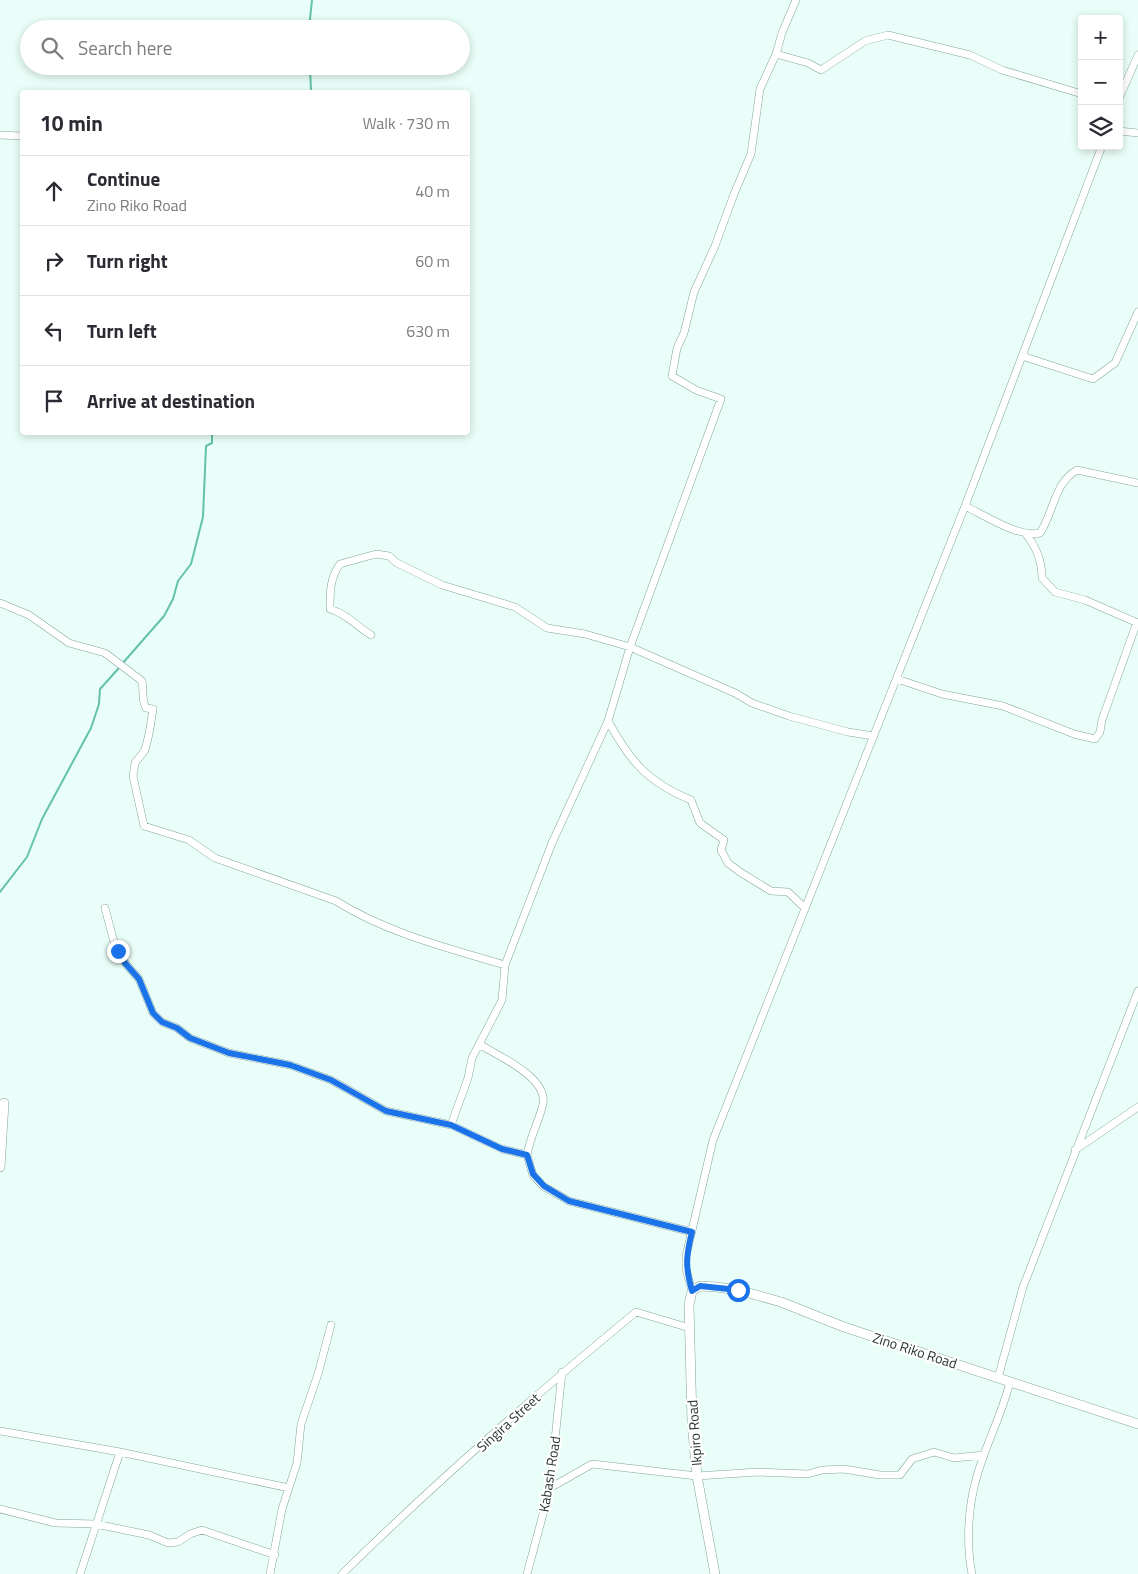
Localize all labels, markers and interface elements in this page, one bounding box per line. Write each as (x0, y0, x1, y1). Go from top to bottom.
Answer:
map controls (1078, 15, 1123, 150)
button: + (1078, 15, 1123, 60)
search box (20, 20, 470, 75)
text: Search here (78, 33, 172, 62)
icon: search (38, 34, 66, 62)
button: − (1078, 60, 1123, 105)
button: layers (1078, 105, 1123, 150)
text: 10 min (40, 107, 103, 139)
text: Walk · 730 m (362, 111, 450, 135)
text: Continue (87, 164, 160, 193)
icon: ahead (40, 177, 68, 205)
text: 40 m (415, 179, 450, 203)
text: Zino Riko Road (87, 193, 187, 217)
text: Turn right (87, 246, 168, 275)
icon: right (40, 247, 68, 275)
text: 60 m (415, 249, 450, 273)
text: Turn left (87, 316, 157, 345)
icon: left (40, 317, 68, 345)
text: 630 m (406, 319, 450, 343)
text: Arrive at destination (87, 386, 255, 415)
icon: arrive (40, 387, 68, 415)
route end (107, 940, 130, 963)
route start (727, 1279, 750, 1302)
street label: Zino Riko Road (870, 1326, 960, 1374)
street label: Singira Street (471, 1388, 545, 1456)
street label: Ikpiro Road (681, 1399, 707, 1467)
street label: Kabash Road (533, 1434, 565, 1514)

